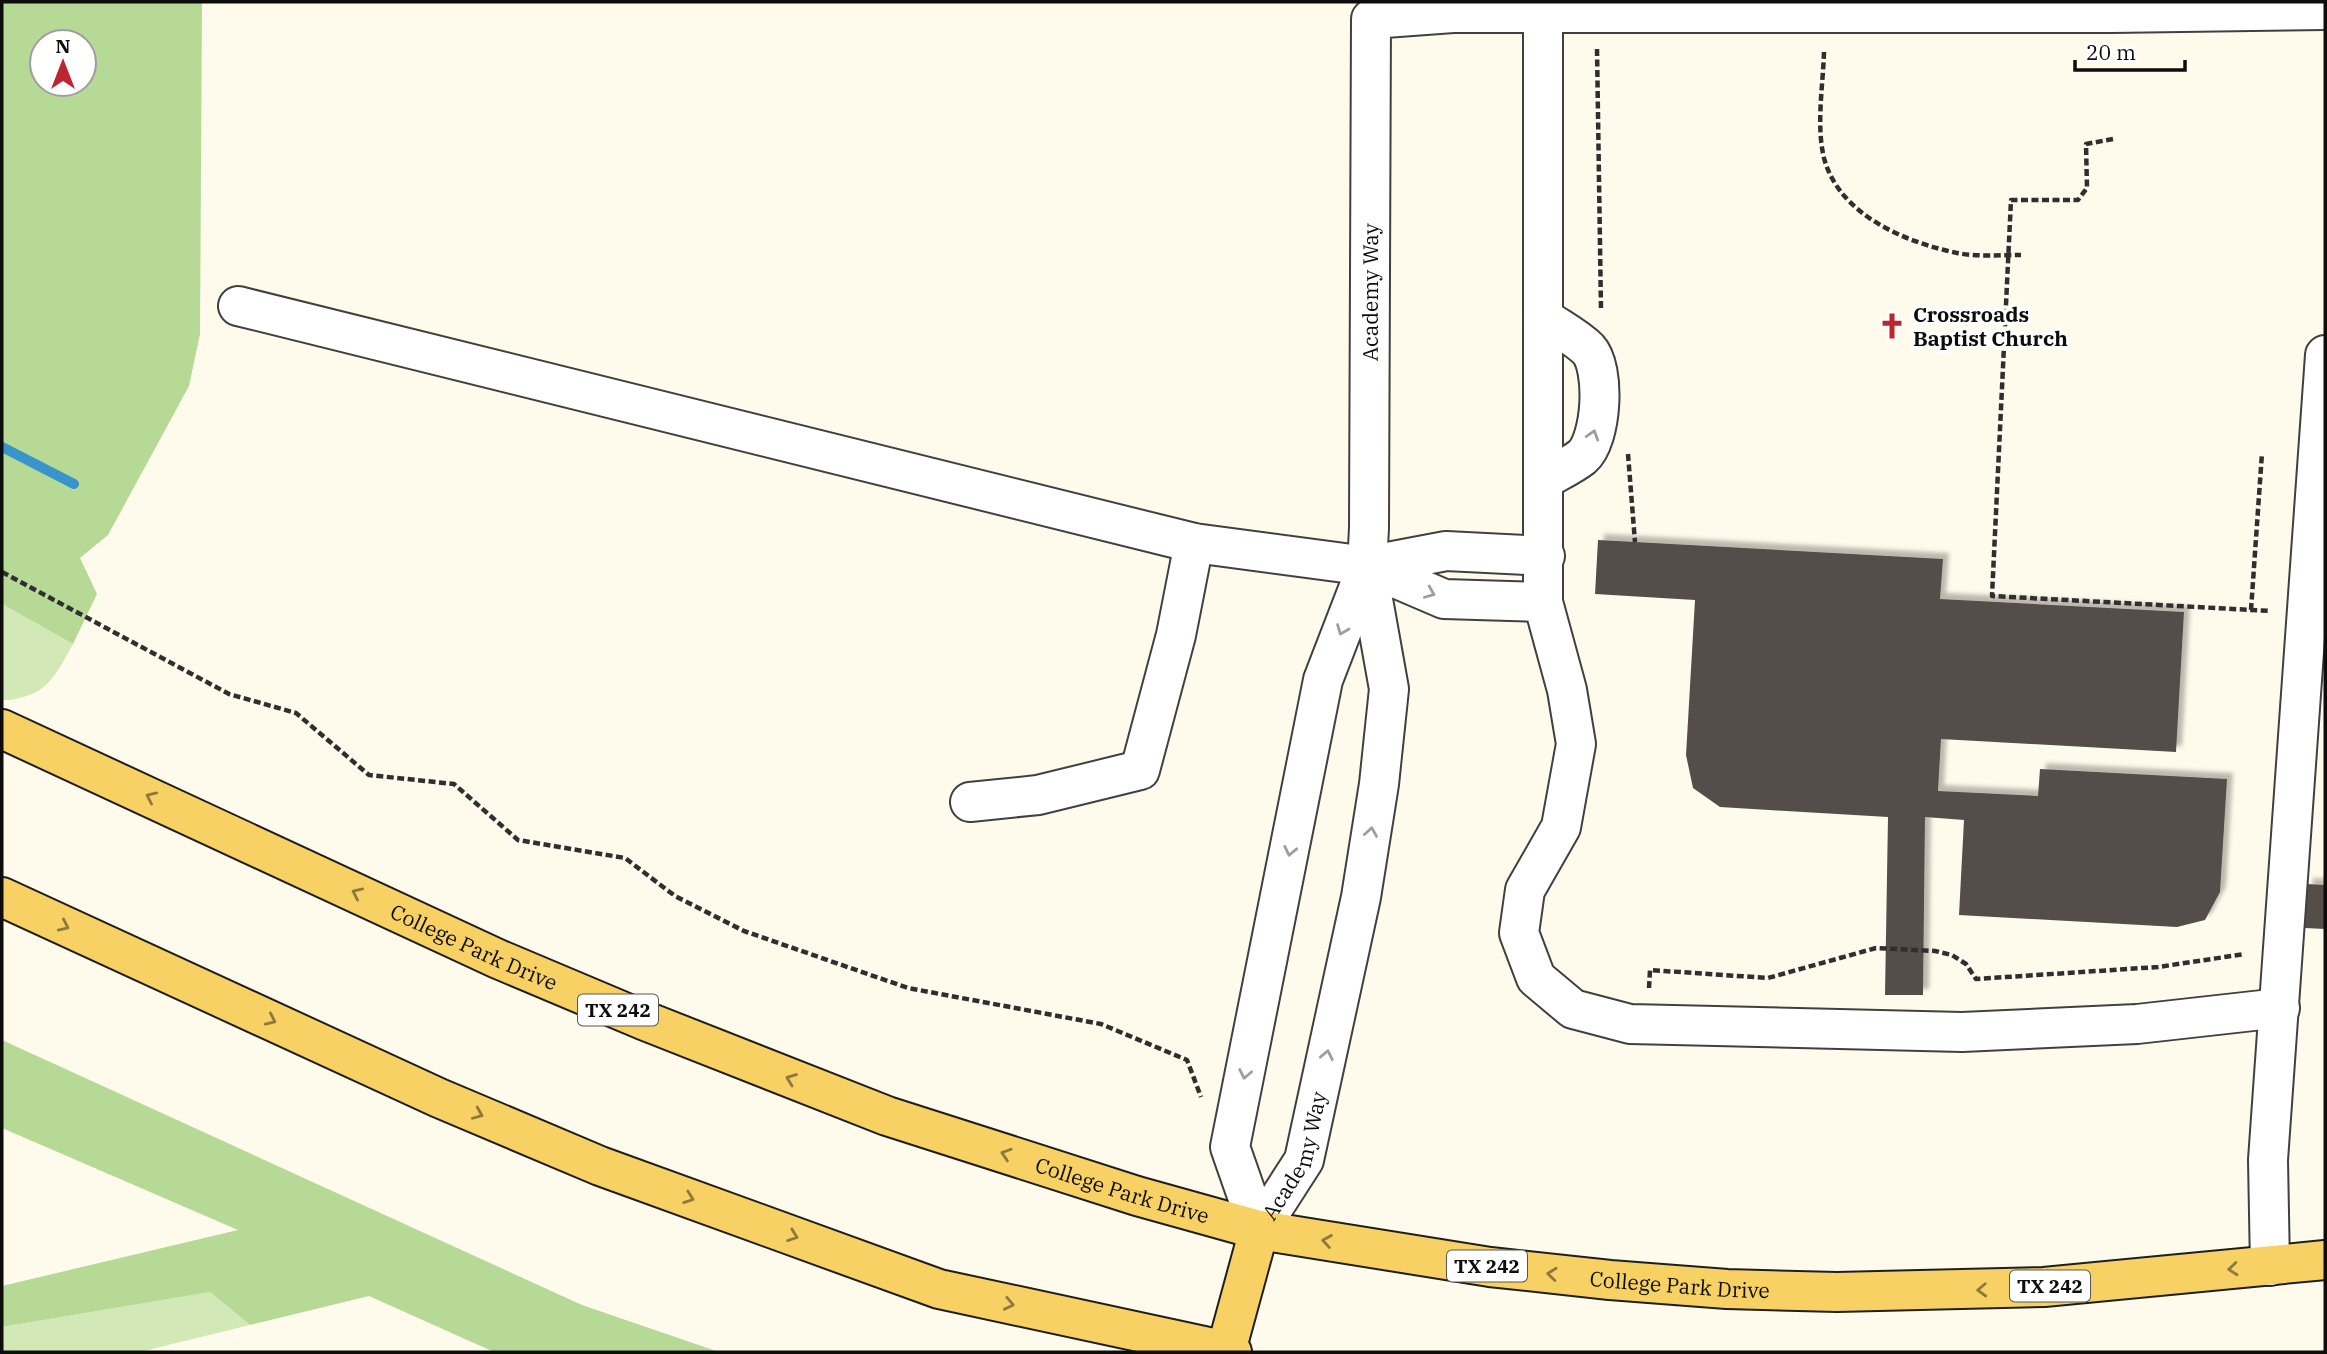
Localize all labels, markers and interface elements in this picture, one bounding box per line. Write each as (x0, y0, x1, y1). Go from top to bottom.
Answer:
north arrow (28, 28, 98, 98)
scale bar (2075, 28, 2185, 72)
text: N (55, 34, 71, 58)
text: 20 m (2086, 38, 2136, 66)
street label: Academy Way (1356, 222, 1384, 361)
place label: Crossroads Baptist Church (1913, 300, 2068, 352)
church icon: Crossroads Baptist Church (1877, 311, 1907, 341)
one-way arrow (1585, 430, 1600, 442)
one-way arrow (1423, 585, 1435, 599)
one-way arrow (1337, 624, 1351, 636)
one-way arrow (146, 791, 158, 805)
one-way arrow (1363, 826, 1378, 838)
one-way arrow (1283, 845, 1298, 857)
one-way arrow (352, 887, 364, 901)
street label: College Park Drive (386, 897, 562, 997)
one-way arrow (57, 918, 69, 932)
road number: TX 242 (578, 994, 658, 1026)
one-way arrow (264, 1012, 276, 1026)
one-way arrow (1318, 1049, 1333, 1061)
one-way arrow (1238, 1068, 1253, 1080)
one-way arrow (786, 1073, 798, 1087)
street label: Academy Way (1255, 1088, 1333, 1225)
one-way arrow (471, 1106, 483, 1120)
one-way arrow (1000, 1148, 1013, 1162)
street label: College Park Drive (1032, 1150, 1212, 1229)
one-way arrow (683, 1190, 695, 1204)
one-way arrow (786, 1228, 798, 1242)
one-way arrow (1321, 1234, 1332, 1249)
road number: TX 242 (1447, 1250, 1527, 1282)
one-way arrow (2227, 1261, 2238, 1276)
street label: College Park Drive (1588, 1264, 1770, 1304)
one-way arrow (1546, 1266, 1557, 1281)
road number: TX 242 (2010, 1270, 2090, 1302)
one-way arrow (1976, 1282, 1987, 1297)
one-way arrow (1003, 1296, 1015, 1311)

